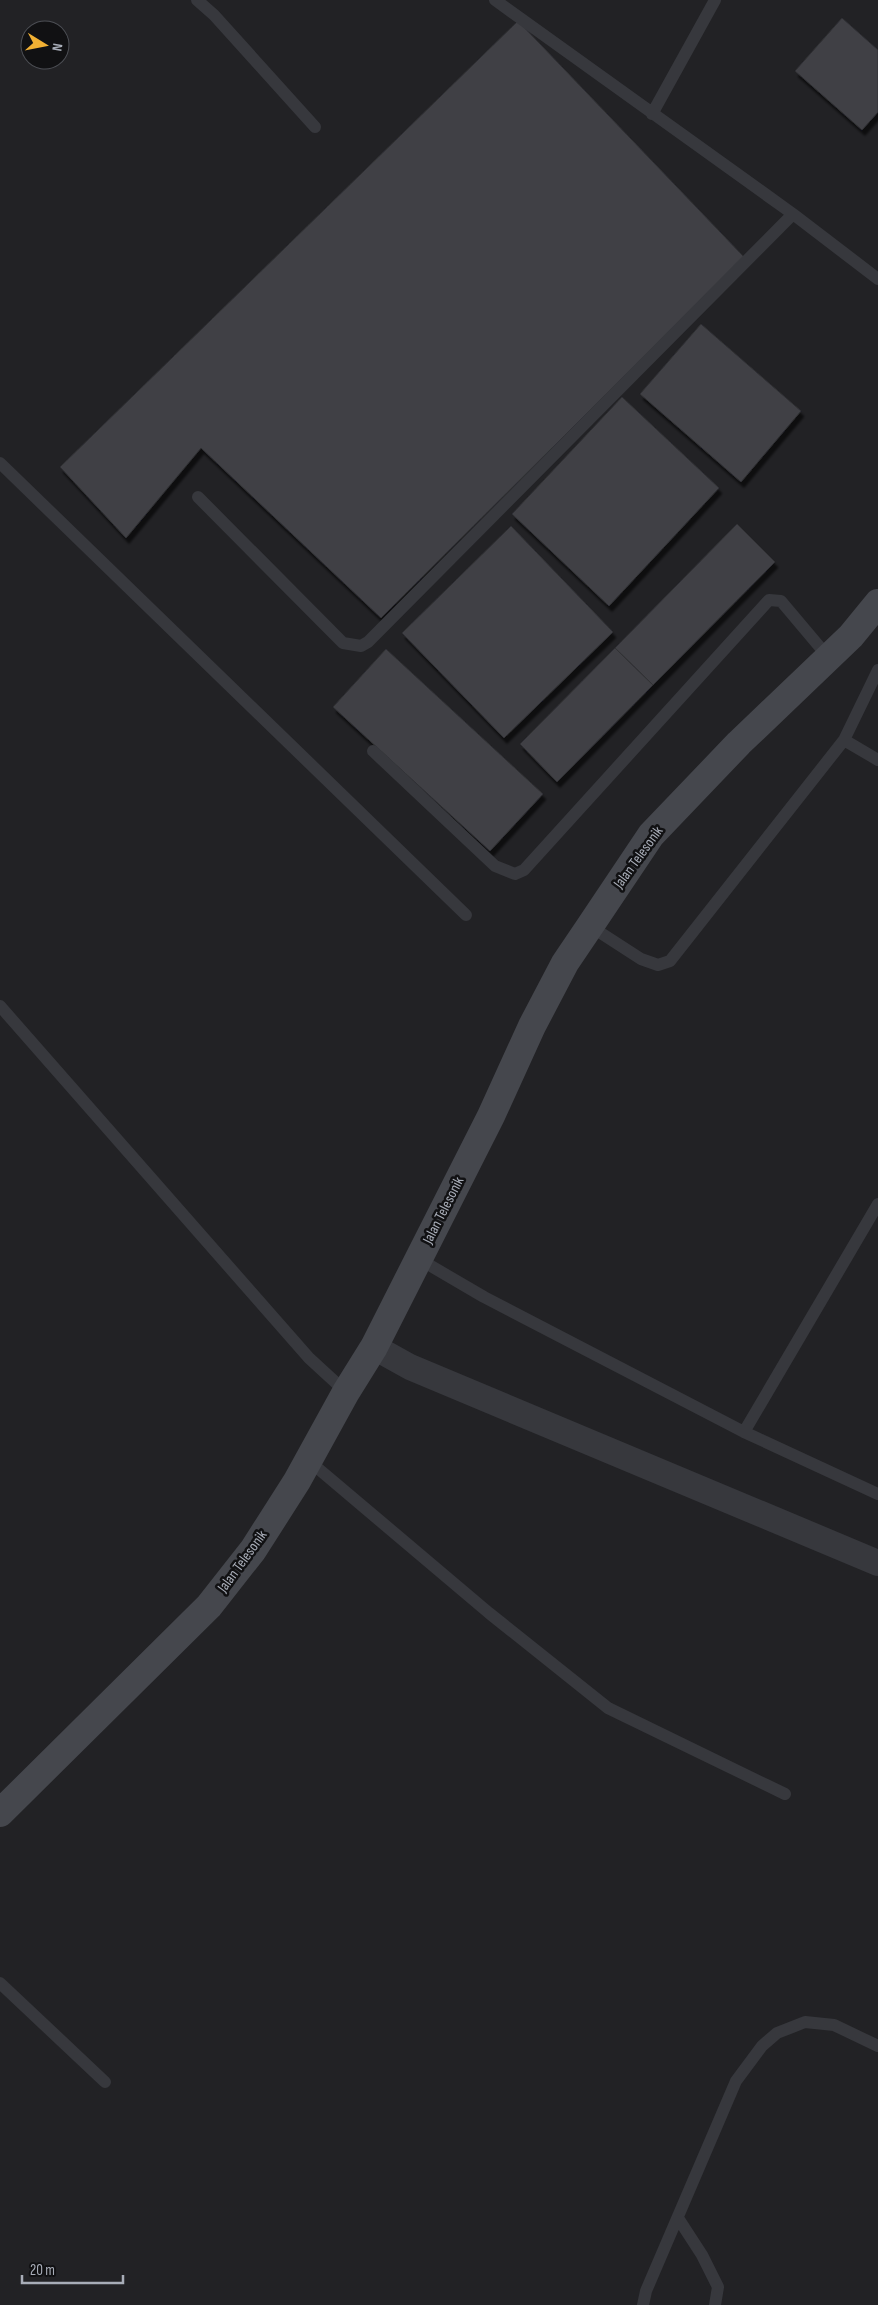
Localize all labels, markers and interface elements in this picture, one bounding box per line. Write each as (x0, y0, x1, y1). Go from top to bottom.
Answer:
north arrow (20, 20, 70, 70)
text: N (48, 42, 66, 52)
street label: Jalan Telesonik (609, 822, 668, 893)
street label: Jalan Telesonik (418, 1173, 469, 1248)
street label: Jalan Telesonik (213, 1526, 272, 1597)
scale bar (22, 2252, 124, 2284)
text: 20 m (30, 2261, 55, 2280)

